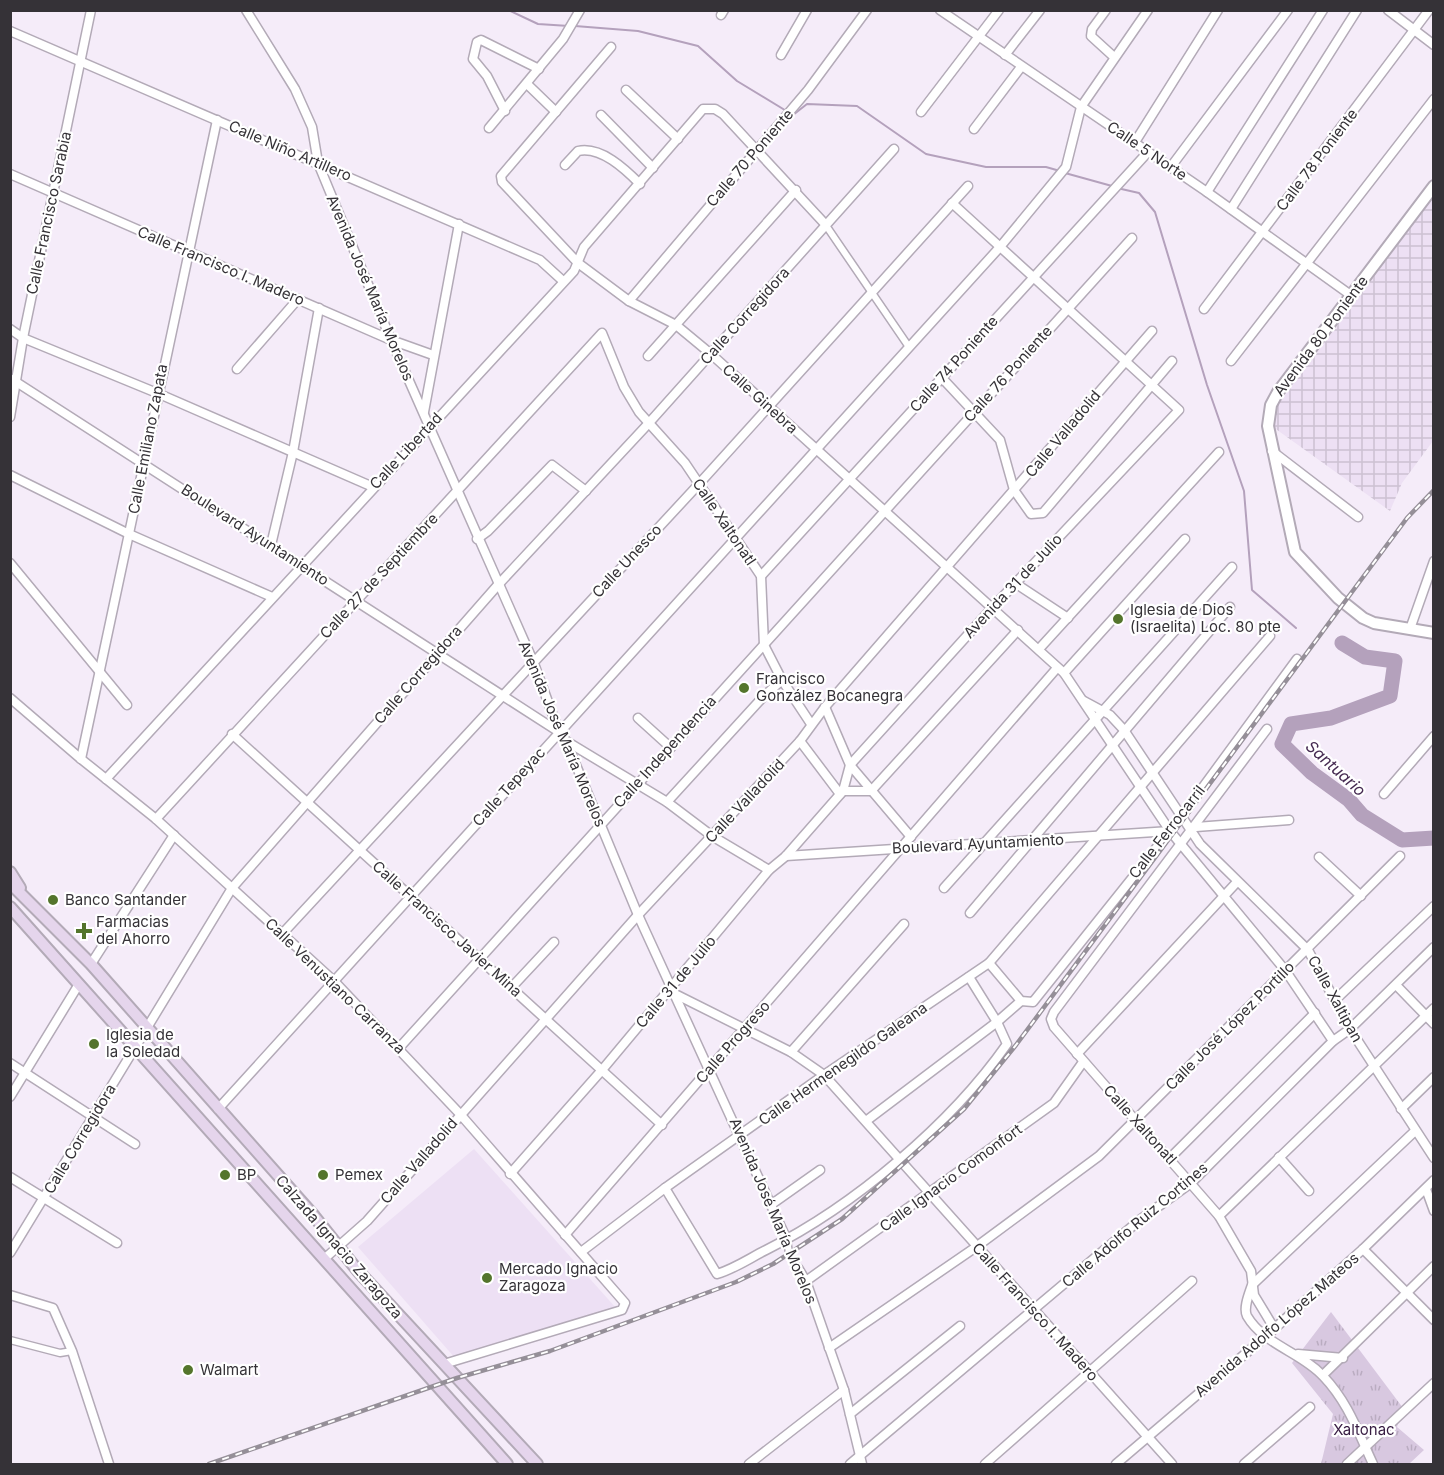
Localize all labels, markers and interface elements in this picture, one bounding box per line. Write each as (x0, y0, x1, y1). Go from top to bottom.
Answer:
street label: Calle 70 Poniente (702, 105, 797, 211)
street label: Calle 78 Poniente (1272, 105, 1361, 215)
street label: Calle Niño Artillero (226, 116, 355, 185)
street label: Calle 5 Norte (1104, 117, 1191, 184)
street label: Calle Francisco Sarabia (22, 130, 75, 296)
street label: Avenida José María Morelos (323, 192, 418, 384)
street label: Calle Francisco I. Madero (135, 222, 308, 309)
street label: Calle Corregidora (696, 263, 793, 368)
street label: Avenida 80 Poniente (1269, 272, 1372, 400)
street label: Calle 74 Poniente (905, 312, 1002, 416)
street label: Calle 76 Poniente (959, 321, 1056, 426)
street label: Calle Ginebra (719, 360, 802, 438)
street label: Calle Emiliano Zapata (124, 362, 171, 515)
street label: Calle Valladolid (1021, 386, 1105, 481)
street label: Calle Libertad (365, 408, 446, 493)
street label: Calle Xaltonatl (688, 475, 760, 569)
street label: Boulevard Ayuntamiento (178, 480, 333, 589)
street label: Calle 27 de Septiembre (315, 509, 442, 642)
street label: Calle Unesco (588, 520, 666, 601)
street label: Avenida 31 de Julio (959, 529, 1066, 642)
place label: Iglesia de Dios (Israelita) Loc. 80 pte (1130, 600, 1281, 636)
marker: Iglesia de Dios (Israelita) Loc. 80 pte (1111, 612, 1125, 626)
street label: Calle Corregidora (370, 621, 466, 728)
street label: Avenida José María Morelos (515, 638, 610, 830)
place label: Francisco González Bocanegra (756, 669, 903, 705)
marker: Francisco González Bocanegra (737, 681, 751, 695)
street label: Calle Independencia (609, 692, 720, 812)
water label: Santuario (1302, 736, 1370, 800)
street label: Calle Tepeyac (468, 743, 549, 830)
street label: Calle Valladolid (701, 755, 788, 847)
street label: Calle Ferrocarril (1124, 781, 1209, 882)
street label: Boulevard Ayuntamiento (891, 830, 1065, 857)
street label: Calle Francisco Javier Mina (369, 856, 526, 1001)
place label: Banco Santander (65, 890, 187, 909)
marker: Banco Santander (46, 893, 60, 907)
place label: Farmacias del Ahorro (96, 912, 170, 948)
street label: Calle Venustiano Carranza (261, 914, 409, 1058)
marker: Farmacias del Ahorro (77, 924, 91, 938)
street label: Calle 31 de Julio (631, 932, 720, 1032)
street label: Calle Xaltipan (1304, 952, 1367, 1046)
street label: Calle José López Portillo (1161, 957, 1298, 1094)
street label: Calle Progreso (691, 996, 774, 1087)
street label: Calle Hermenegildo Galeana (755, 998, 931, 1129)
place label: Iglesia de la Soledad (106, 1025, 180, 1061)
marker: Iglesia de la Soledad (87, 1037, 101, 1051)
street label: Calle Corregidora (39, 1080, 120, 1197)
street label: Calle Xaltonatl (1100, 1081, 1181, 1168)
street label: Calle Valladolid (376, 1114, 461, 1208)
street label: Avenida José María Morelos (726, 1115, 821, 1307)
street label: Calle Ignacio Comonfort (876, 1119, 1026, 1236)
street label: Calle Adolfo Ruiz Cortines (1058, 1158, 1212, 1291)
place label: BP (237, 1165, 256, 1184)
place label: Pemex (335, 1165, 383, 1184)
marker: BP (218, 1168, 232, 1182)
marker: Pemex (316, 1168, 330, 1182)
street label: Calzada Ignacio Zaragoza (272, 1171, 407, 1322)
street label: Calle Francisco I. Madero (968, 1239, 1103, 1385)
street label: Avenida Adolfo López Mateos (1191, 1248, 1363, 1401)
place label: Mercado Ignacio Zaragoza (499, 1259, 618, 1295)
marker: Mercado Ignacio Zaragoza (480, 1271, 494, 1285)
place label: Walmart (200, 1360, 259, 1379)
marker: Walmart (181, 1363, 195, 1377)
park label: Xaltonac (1333, 1420, 1395, 1439)

